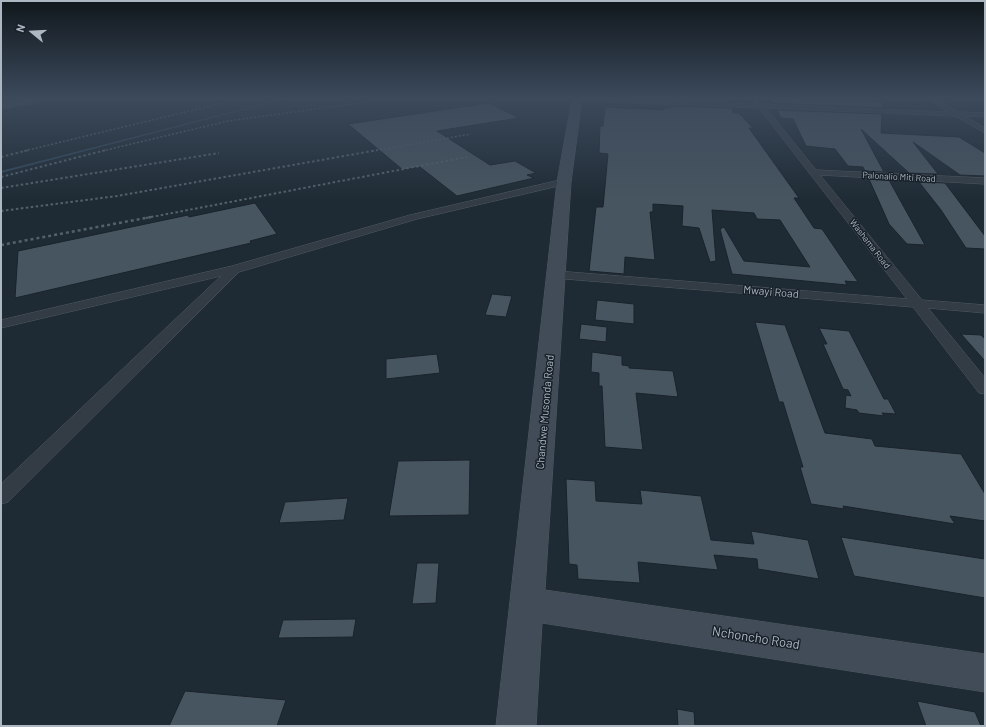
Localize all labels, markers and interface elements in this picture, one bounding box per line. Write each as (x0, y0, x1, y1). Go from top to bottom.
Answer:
north arrow (12, 12, 52, 52)
text: N (13, 23, 27, 34)
street label: Palonalio Miti Road (862, 170, 936, 184)
street label: Washama Road (847, 217, 893, 271)
street label: Mwayi Road (743, 283, 799, 301)
street label: Chandwe Musonda Road (533, 354, 557, 470)
street label: Nchoncho Road (711, 623, 801, 653)

